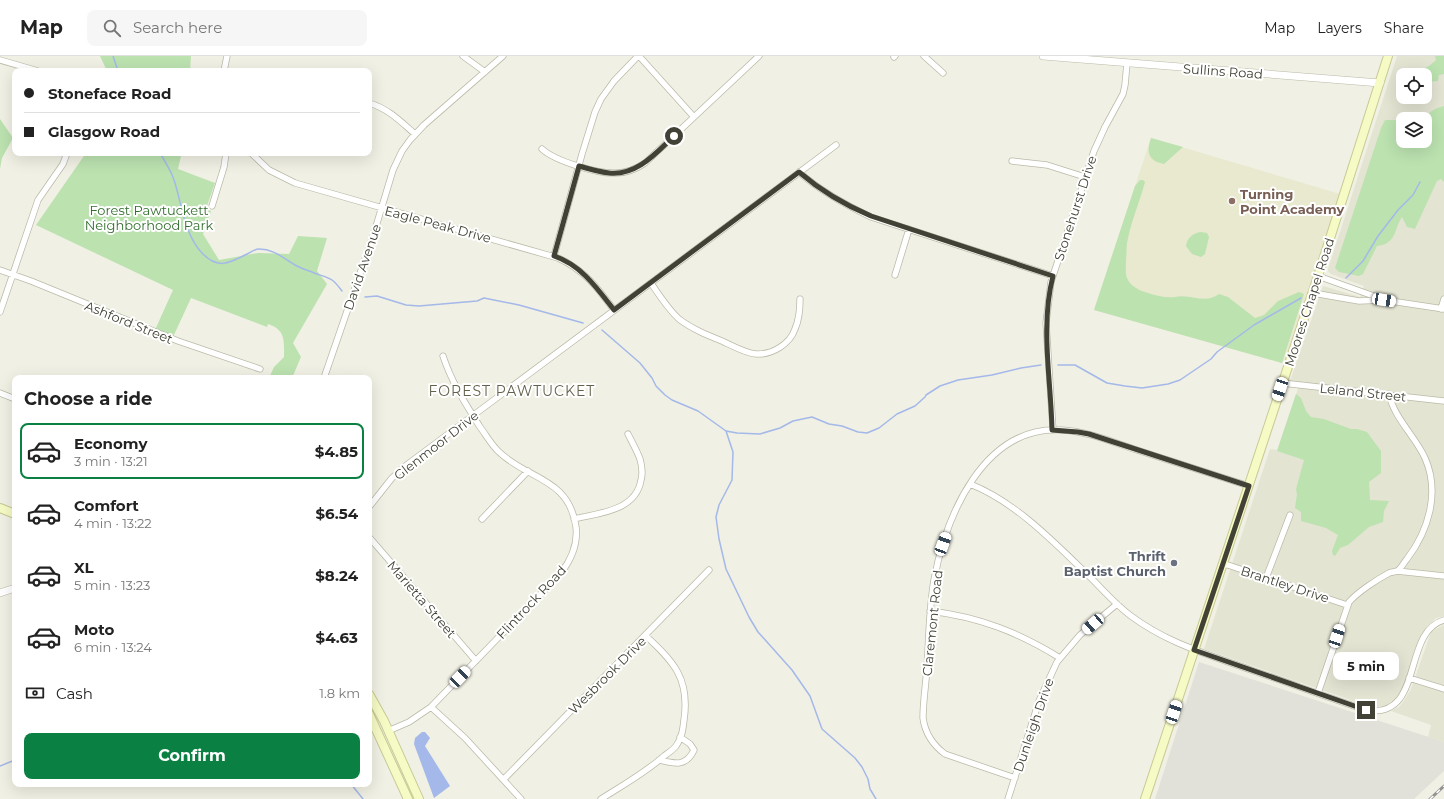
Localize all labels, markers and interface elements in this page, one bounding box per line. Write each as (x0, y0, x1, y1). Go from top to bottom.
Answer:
search box (87, 10, 367, 46)
text: Map (20, 16, 63, 39)
icon: search (101, 17, 123, 39)
text: Search here (133, 18, 222, 37)
text: Map (1264, 19, 1295, 37)
text: Layers (1317, 19, 1362, 37)
text: Share (1384, 19, 1424, 37)
street label: Sullins Road (1183, 60, 1263, 82)
map controls (1396, 68, 1432, 148)
button: locate (1396, 68, 1432, 104)
text: Stoneface Road (48, 84, 171, 103)
button: layers (1396, 112, 1432, 148)
text: Glasgow Road (48, 122, 160, 141)
route start (665, 127, 683, 145)
street label: Stonehurst Drive (1050, 153, 1100, 263)
place label: Turning Point Academy (1240, 186, 1344, 217)
marker: Turning Point Academy (1227, 196, 1237, 206)
park label: Forest Pawtuckett Neighborhood Park (85, 202, 214, 233)
street label: Eagle Peak Drive (383, 202, 493, 246)
street label: David Avenue (340, 222, 384, 312)
street label: Moores Chapel Road (1281, 236, 1337, 368)
car (1371, 292, 1397, 308)
street label: Ashford Street (83, 297, 175, 347)
car (1271, 376, 1289, 402)
street label: Leland Street (1319, 380, 1407, 404)
district label: FOREST PAWTUCKET (429, 382, 595, 400)
text: Choose a ride (24, 388, 152, 410)
street label: Glenmoor Drive (391, 407, 482, 483)
icon: car (26, 433, 62, 469)
text: Economy (74, 434, 147, 453)
text: $4.85 (315, 442, 358, 461)
text: 3 min · 13:21 (74, 453, 148, 469)
icon: car (26, 495, 62, 531)
text: Comfort (74, 496, 139, 515)
text: $6.54 (316, 504, 358, 523)
text: 4 min · 13:22 (74, 515, 152, 531)
car (933, 531, 953, 557)
place label: Thrift Baptist Church (1064, 548, 1166, 579)
icon: car (26, 557, 62, 593)
street label: Marietta Street (384, 557, 460, 641)
text: XL (74, 558, 93, 577)
marker: Thrift Baptist Church (1169, 558, 1179, 568)
street label: Flintrock Road (493, 562, 569, 642)
street label: Brantley Drive (1239, 562, 1331, 606)
text: $8.24 (315, 566, 358, 585)
street label: Claremont Road (918, 569, 946, 677)
text: 5 min · 13:23 (74, 577, 150, 593)
car (1080, 612, 1106, 636)
icon: car (26, 619, 62, 655)
text: Moto (74, 620, 114, 639)
car (1328, 623, 1346, 649)
text: $4.63 (315, 628, 358, 647)
street label: Wesbrook Drive (565, 633, 649, 717)
text: 6 min · 13:24 (74, 639, 152, 655)
callout: 5 min (1333, 652, 1399, 680)
text: 5 min (1347, 658, 1385, 674)
car (447, 664, 473, 690)
street label: Dunleigh Drive (1009, 676, 1057, 774)
icon: cash (24, 682, 46, 704)
text: Cash (56, 684, 93, 703)
text: 1.8 km (319, 685, 360, 701)
car (1165, 699, 1183, 725)
route end (1357, 701, 1375, 719)
button: Confirm (24, 733, 360, 779)

